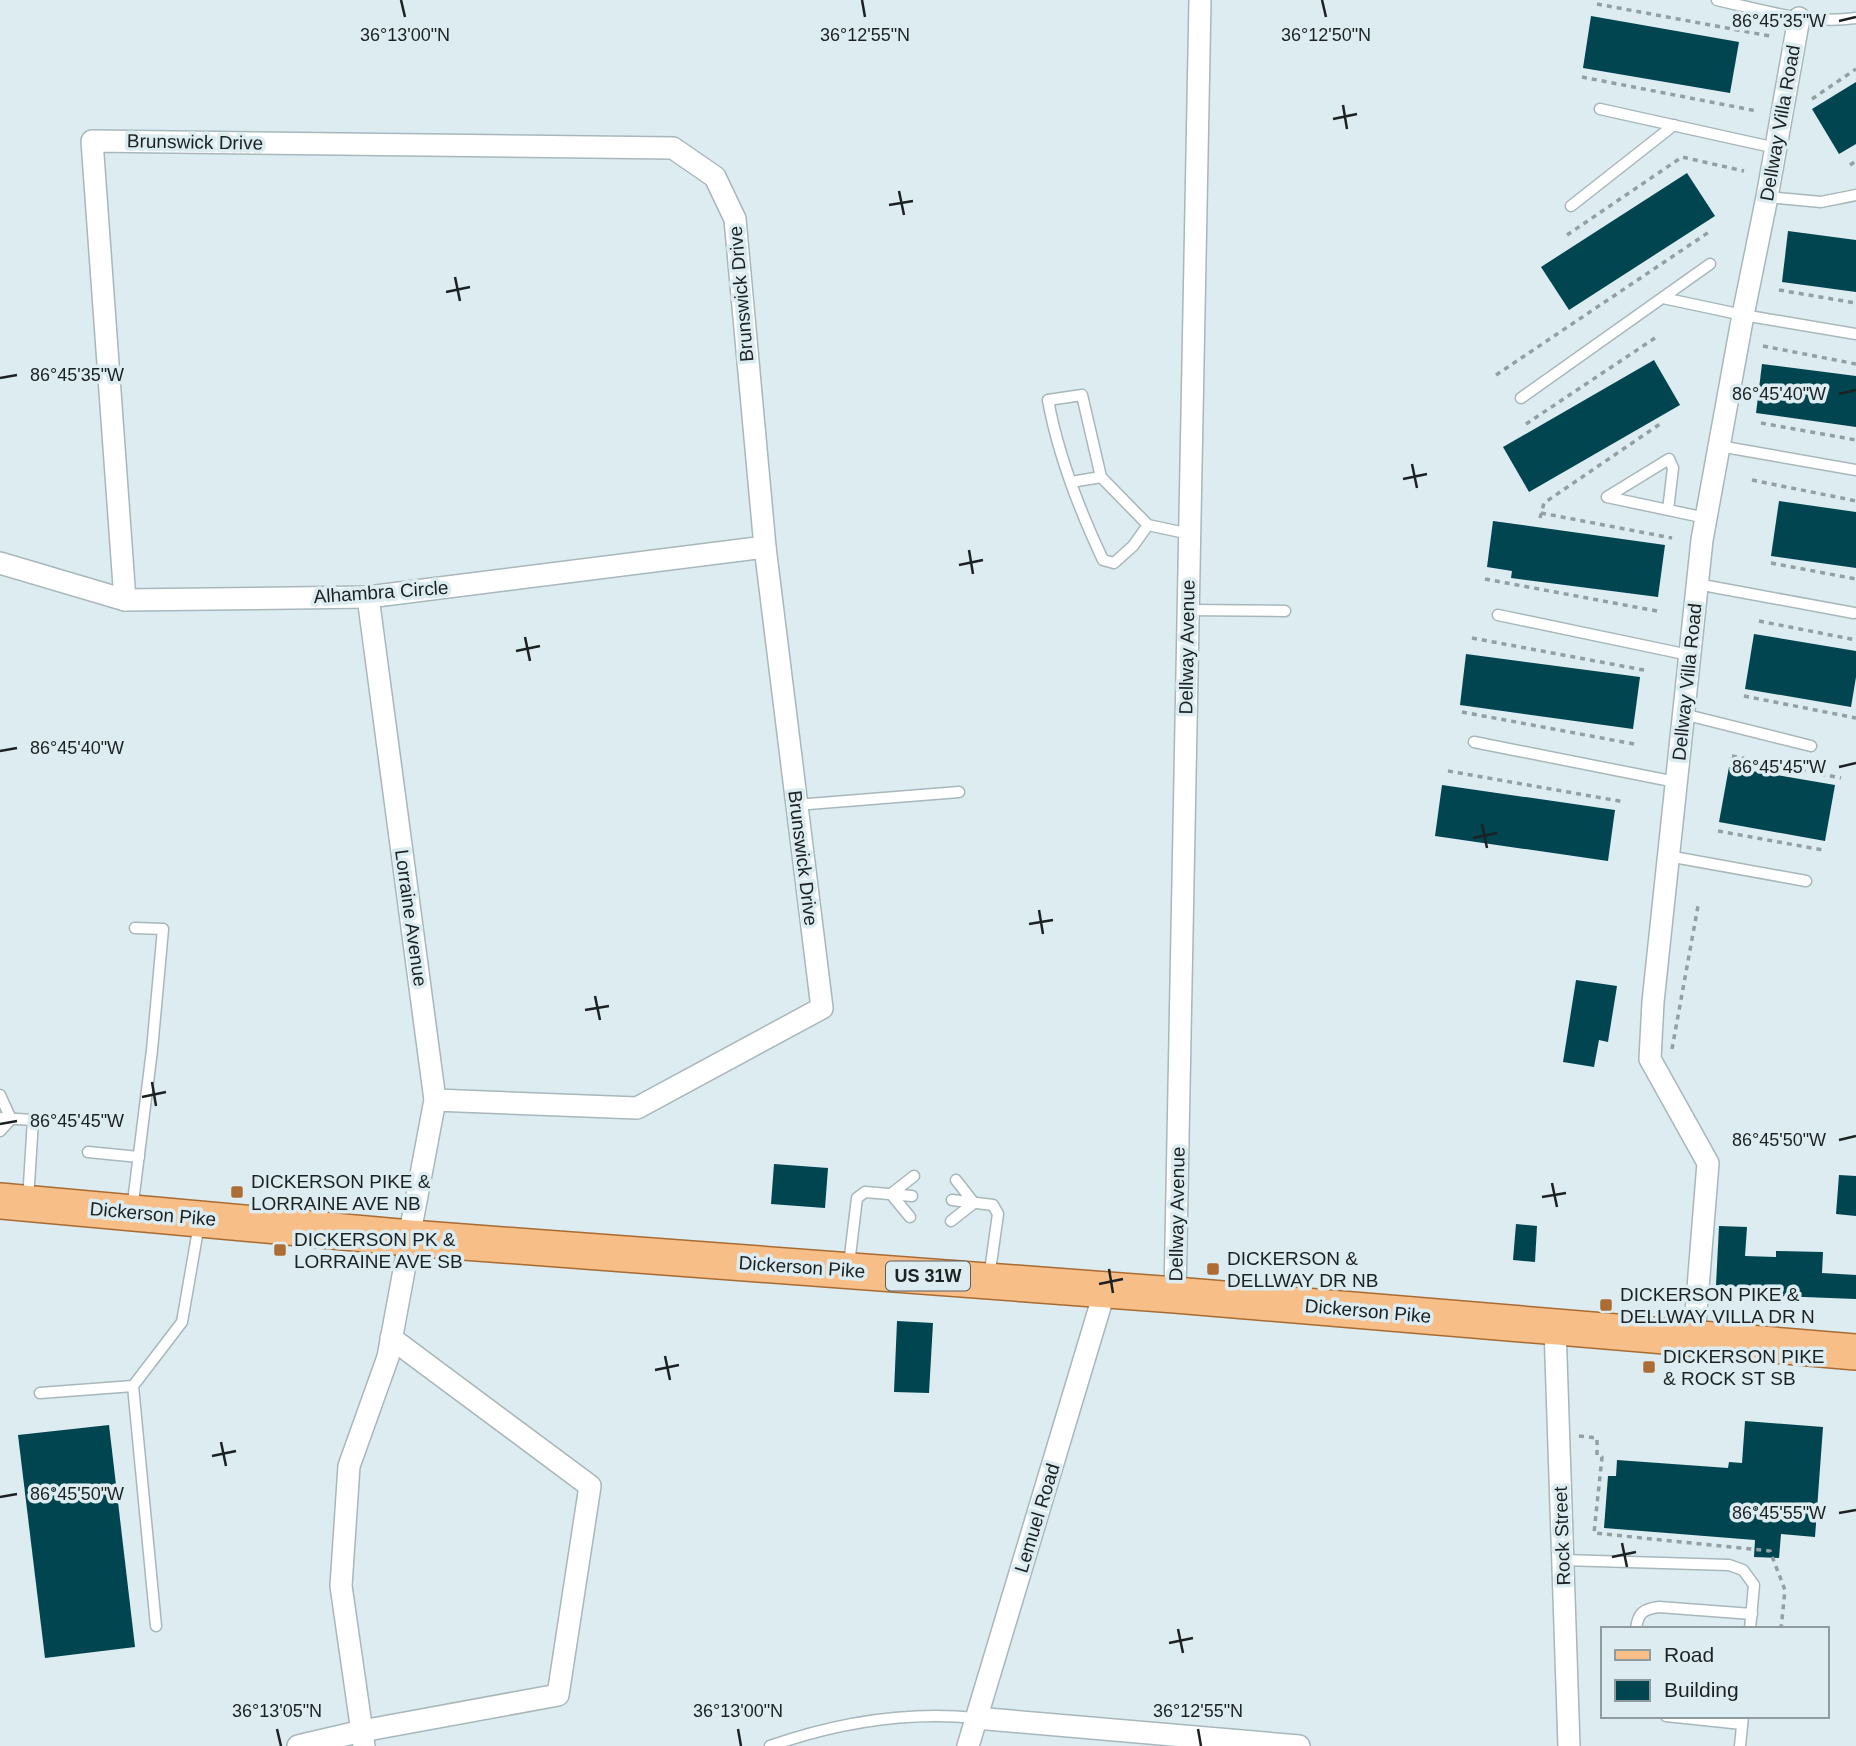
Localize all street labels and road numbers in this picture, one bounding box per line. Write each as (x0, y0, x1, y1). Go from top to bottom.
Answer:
street label: Dellway Villa Road (1756, 43, 1804, 203)
street label: Brunswick Drive (127, 130, 263, 154)
street label: Brunswick Drive (725, 225, 757, 363)
street label: Alhambra Circle (313, 577, 449, 607)
street label: Dellway Avenue (1175, 579, 1199, 715)
street label: Dellway Villa Road (1668, 602, 1706, 762)
street label: Brunswick Drive (784, 789, 822, 927)
street label: Lorraine Avenue (391, 848, 431, 988)
street label: Dellway Avenue (1165, 1146, 1189, 1282)
street label: Dickerson Pike (89, 1198, 217, 1230)
street label: Dickerson Pike (738, 1252, 866, 1282)
road number: US 31W (886, 1261, 970, 1290)
street label: Dickerson Pike (1304, 1295, 1432, 1327)
street label: Lemuel Road (1010, 1461, 1064, 1575)
street label: Rock Street (1550, 1485, 1574, 1586)

